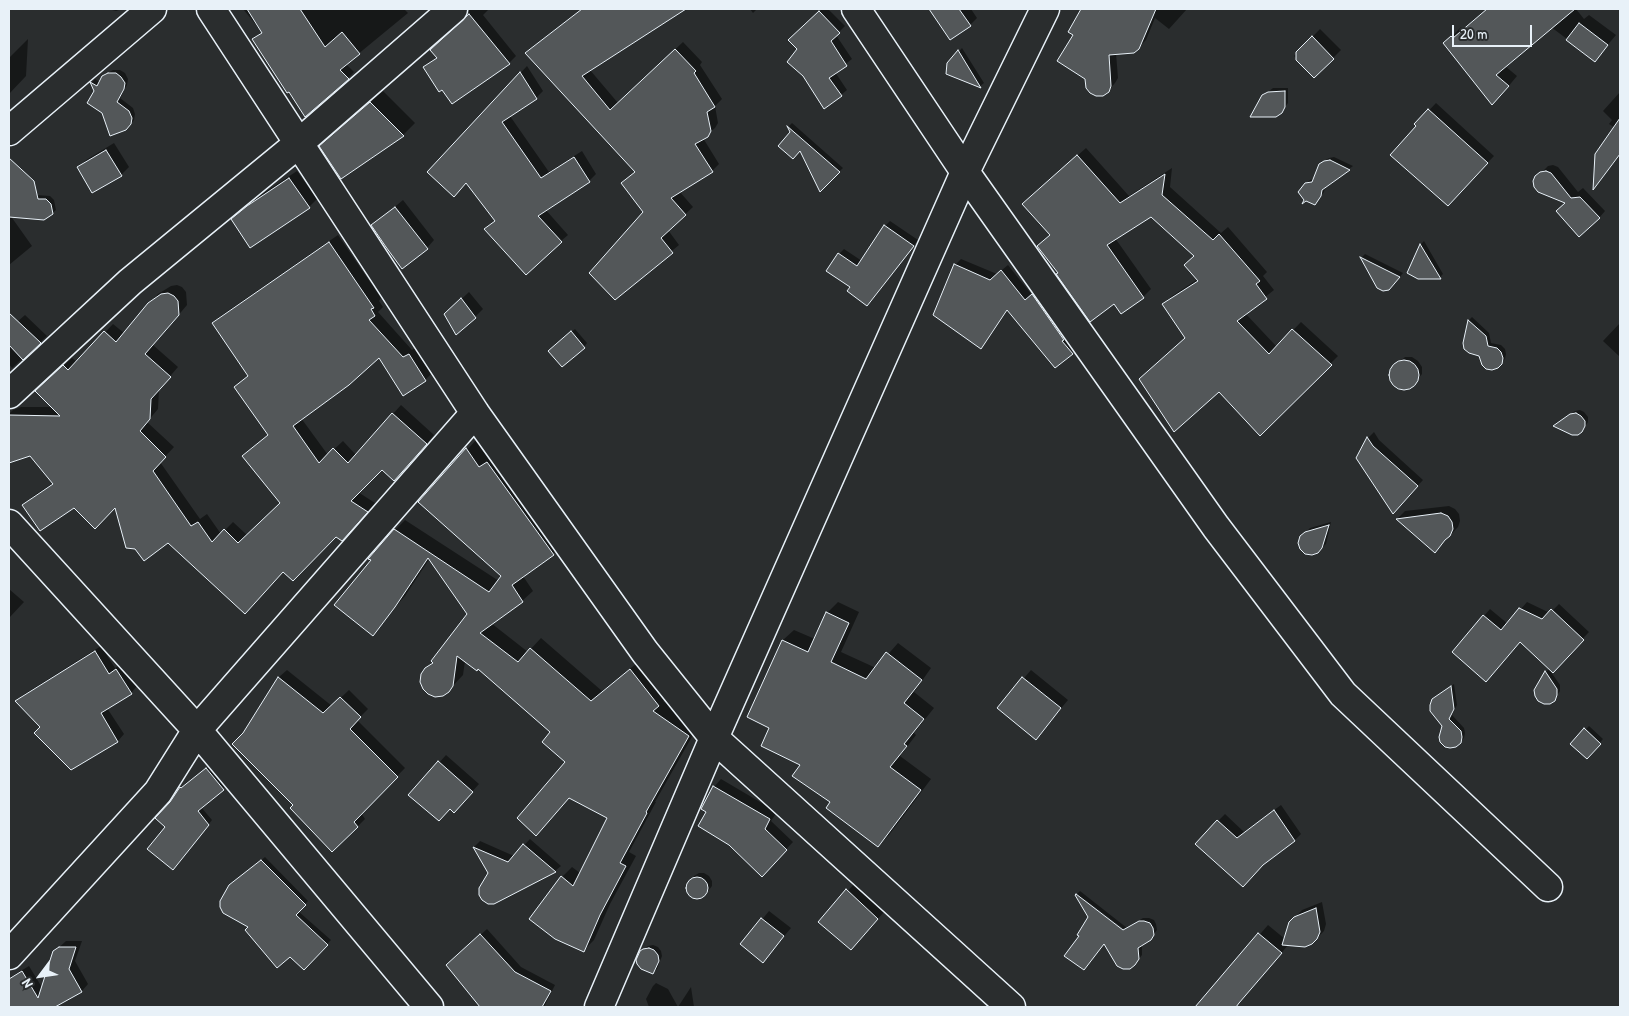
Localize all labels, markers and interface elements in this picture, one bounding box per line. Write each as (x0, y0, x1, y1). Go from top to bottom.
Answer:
scale bar (1454, 15, 1534, 47)
text: 20 m (1460, 23, 1487, 44)
north arrow (15, 951, 65, 1001)
text: N (17, 976, 37, 992)

